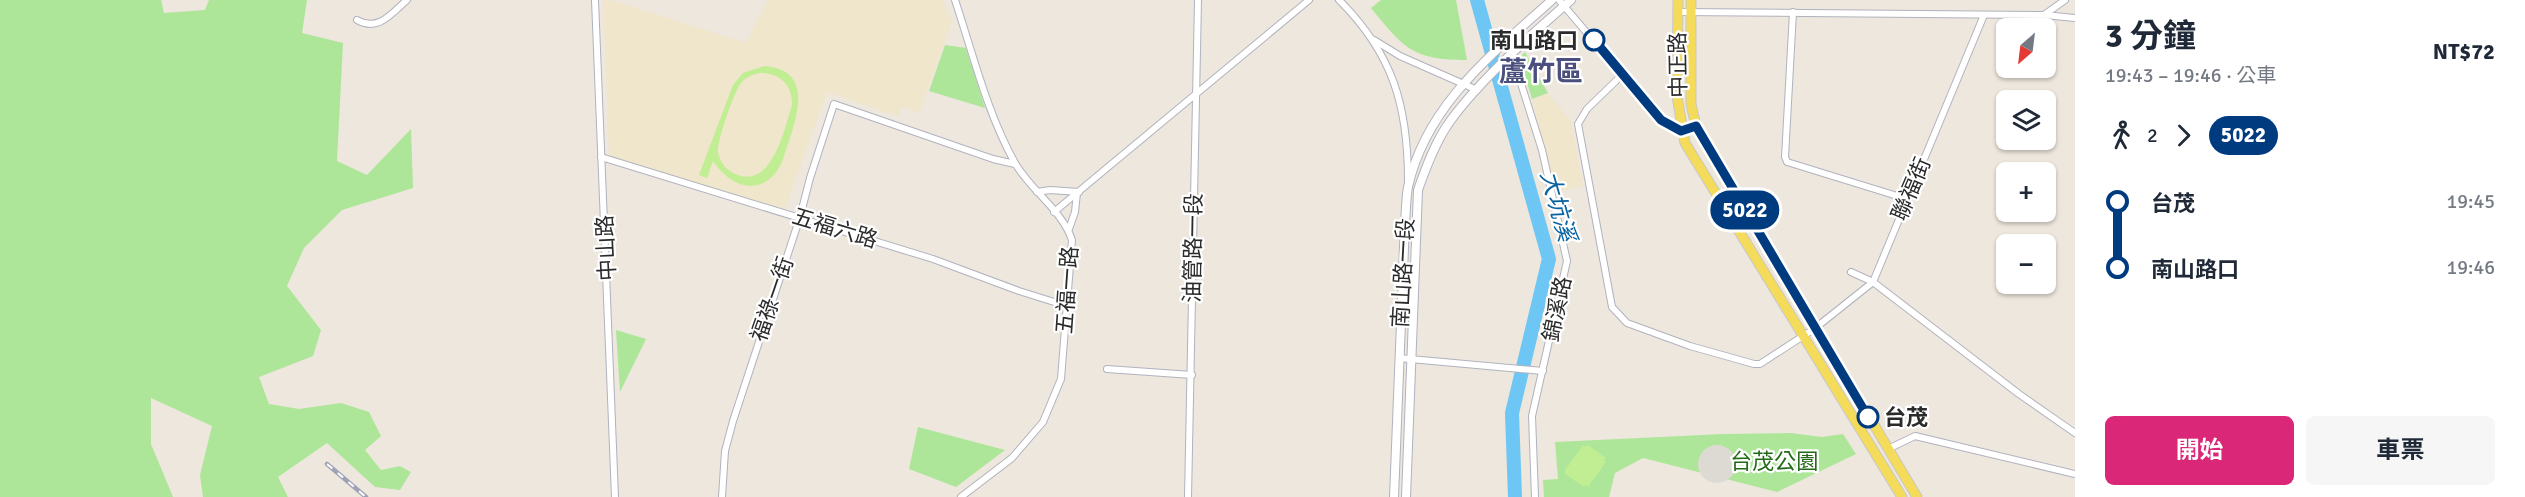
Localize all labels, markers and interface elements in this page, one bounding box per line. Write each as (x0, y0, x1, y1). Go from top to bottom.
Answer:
text: 3 分鐘 (2105, 16, 2196, 57)
north arrow (1996, 18, 2056, 78)
map controls (1996, 18, 2056, 294)
place label: 南山路口 (1490, 27, 1578, 54)
marker: 南山路口 (1583, 29, 1605, 51)
street label: 中正路 (1664, 32, 1692, 98)
text: NT$72 (2433, 38, 2495, 65)
district label: 蘆竹區 (1499, 55, 1583, 89)
text: 19:43 – 19:46 · 公車 (2105, 63, 2276, 88)
button: layers (1996, 90, 2056, 150)
icon: walk (2105, 119, 2138, 152)
icon: forward (2167, 119, 2200, 152)
text: 5022 (2221, 122, 2266, 148)
text: 2 (2147, 123, 2158, 148)
street label: 聯福街 (1886, 153, 1936, 225)
button: + (1996, 162, 2056, 222)
water label: 大坑溪 (1534, 167, 1583, 248)
text: 19:45 (2446, 189, 2495, 214)
line badge: 5022 (1703, 190, 1787, 230)
text: 台茂 (2151, 190, 2195, 217)
street label: 油管路一段 (1179, 193, 1207, 303)
text: 5022 (1722, 197, 1768, 223)
street label: 五福六路 (789, 202, 881, 254)
street label: 中山路 (591, 214, 621, 282)
street label: 南山路一段 (1387, 217, 1419, 329)
button: − (1996, 234, 2056, 294)
street label: 五福一路 (1050, 245, 1084, 335)
street label: 福祿一街 (745, 253, 799, 345)
text: 19:46 (2446, 255, 2495, 280)
text: 南山路口 (2151, 256, 2239, 283)
street label: 錦溪路 (1537, 274, 1577, 344)
place label: 台茂 (1884, 404, 1928, 431)
marker: 台茂 (1857, 406, 1879, 428)
button: 開始 (2105, 416, 2294, 485)
button: 車票 (2306, 416, 2495, 485)
park label: 台茂公園 (1730, 448, 1818, 475)

